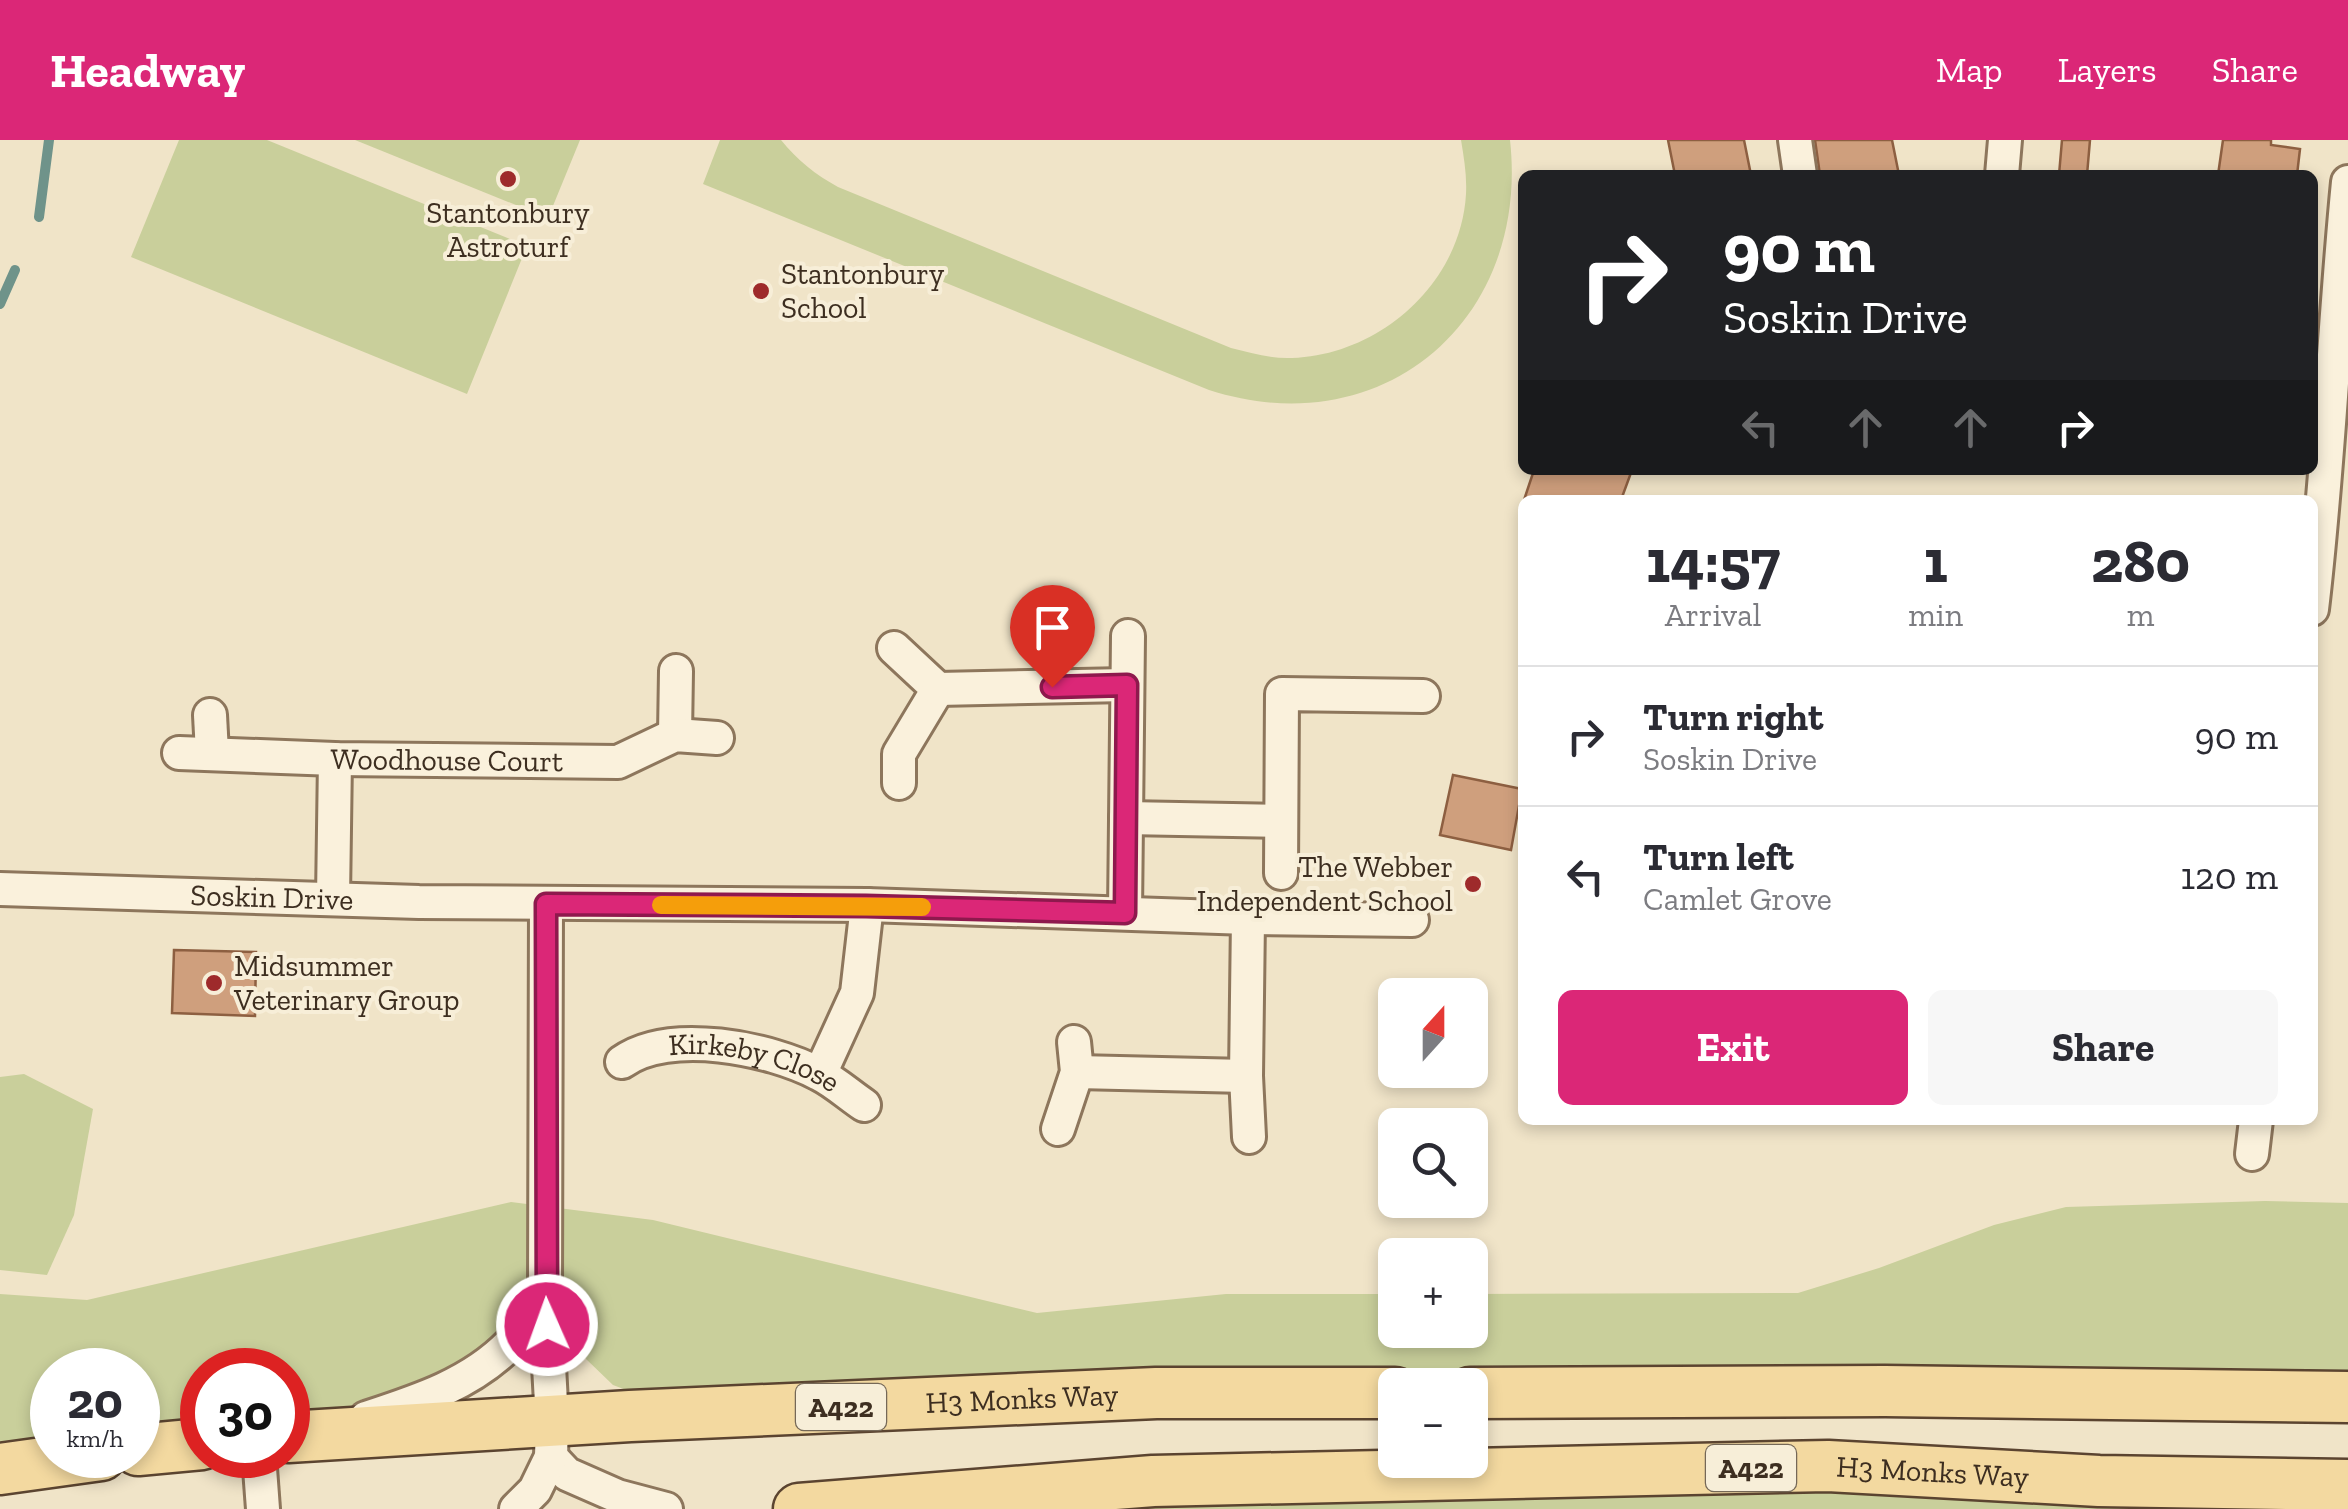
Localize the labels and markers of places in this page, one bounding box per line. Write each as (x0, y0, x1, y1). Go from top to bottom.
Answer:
marker: Stantonbury Astroturf (497, 168, 519, 190)
place label: Stantonbury Astroturf (426, 195, 590, 265)
place label: Stantonbury School (781, 256, 945, 326)
marker: Stantonbury School (750, 280, 772, 302)
pin (1010, 585, 1095, 688)
place label: The Webber Independent School (1197, 849, 1453, 919)
marker: The Webber Independent School (1462, 873, 1484, 895)
place label: Midsummer Veterinary Group (233, 948, 460, 1018)
marker: Midsummer Veterinary Group (203, 972, 225, 994)

